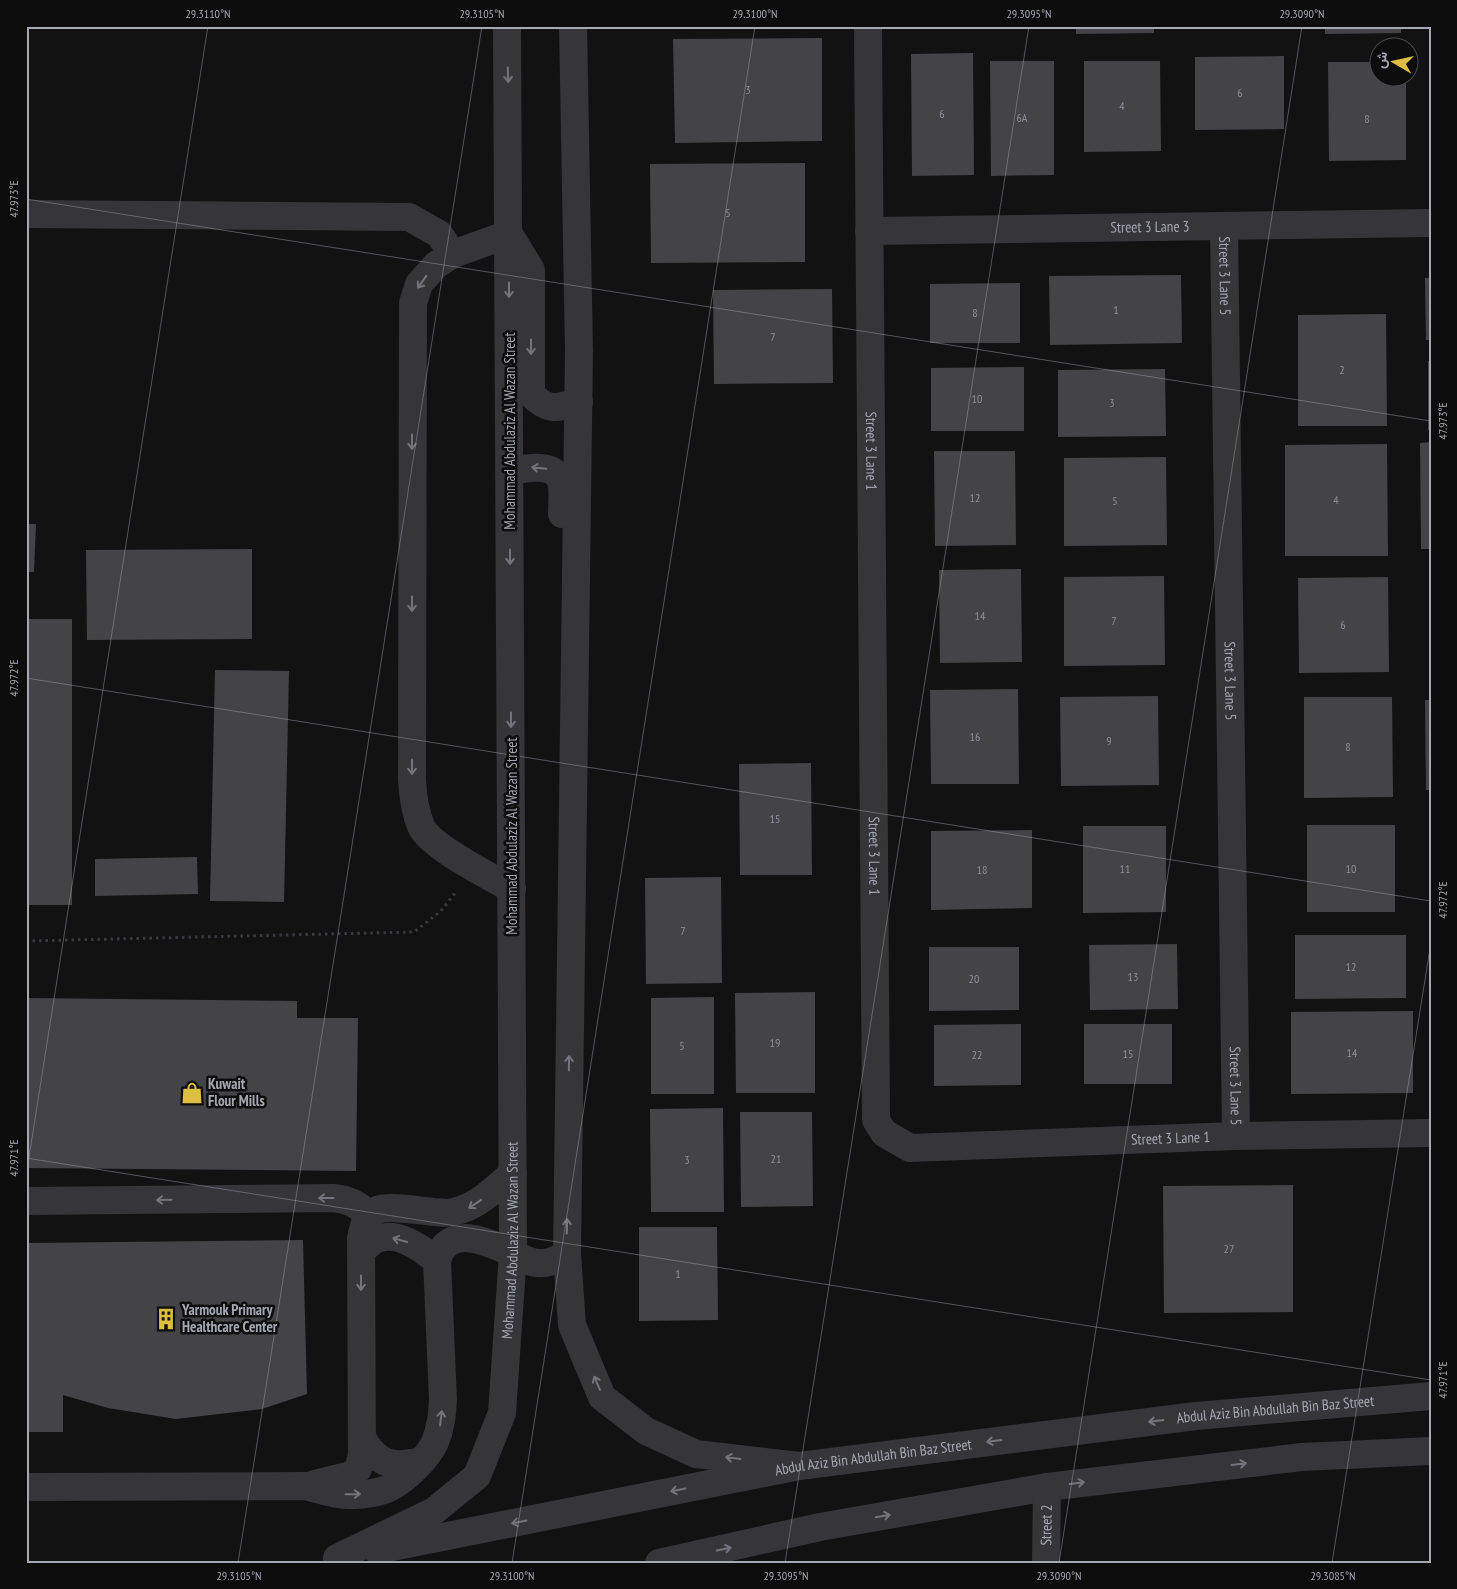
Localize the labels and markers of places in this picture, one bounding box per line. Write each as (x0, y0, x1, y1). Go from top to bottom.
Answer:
place label: Kuwait Flour Mills (208, 1074, 265, 1110)
shop icon: Kuwait Flour Mills (179, 1080, 205, 1106)
place label: Yarmouk Primary Healthcare Center (181, 1300, 278, 1336)
building icon: Yarmouk Primary Healthcare Center (153, 1306, 179, 1332)

